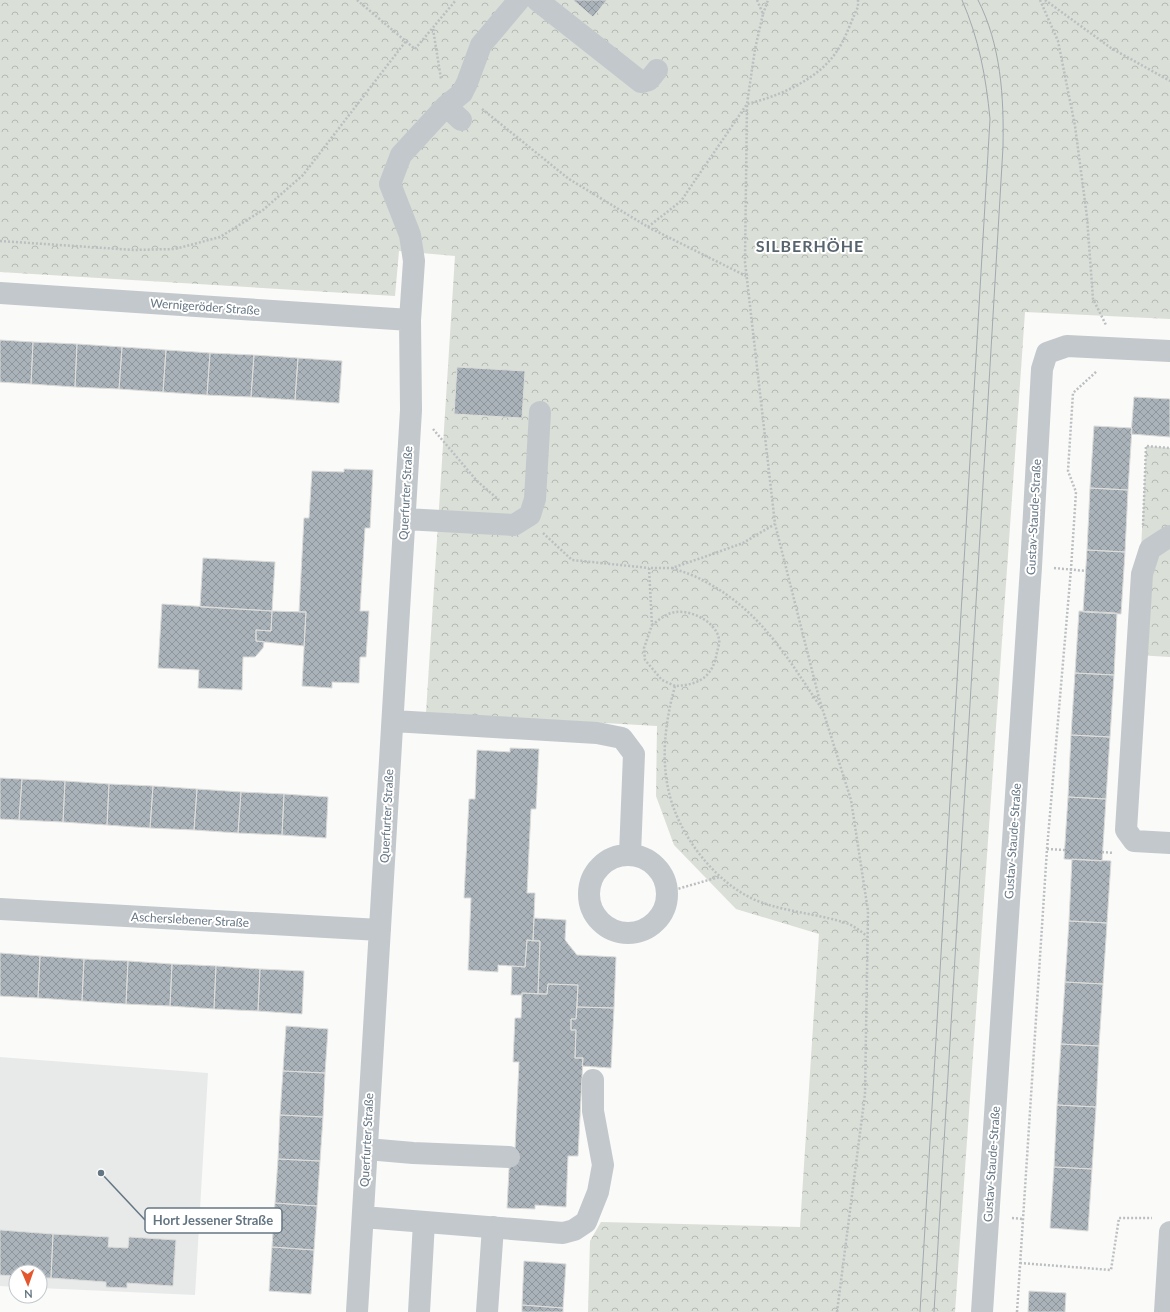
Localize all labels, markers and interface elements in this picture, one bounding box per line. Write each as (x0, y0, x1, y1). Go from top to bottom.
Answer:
district label: SILBERHÖHE (756, 236, 864, 255)
street label: Wernigeröder Straße (150, 295, 260, 318)
street label: Querfurter Straße (396, 446, 415, 540)
street label: Gustav-Staude-Straße (1023, 459, 1044, 575)
street label: Querfurter Straße (377, 769, 396, 863)
street label: Gustav-Staude-Straße (1001, 783, 1024, 899)
street label: Ascherslebener Straße (131, 909, 249, 930)
street label: Querfurter Straße (357, 1093, 376, 1187)
street label: Gustav-Staude-Straße (980, 1106, 1003, 1222)
callout: Hort Jessener Straße (145, 1208, 282, 1233)
text: Hort Jessener Straße (153, 1212, 273, 1228)
north arrow (8, 1264, 48, 1304)
text: N (24, 1288, 33, 1301)

